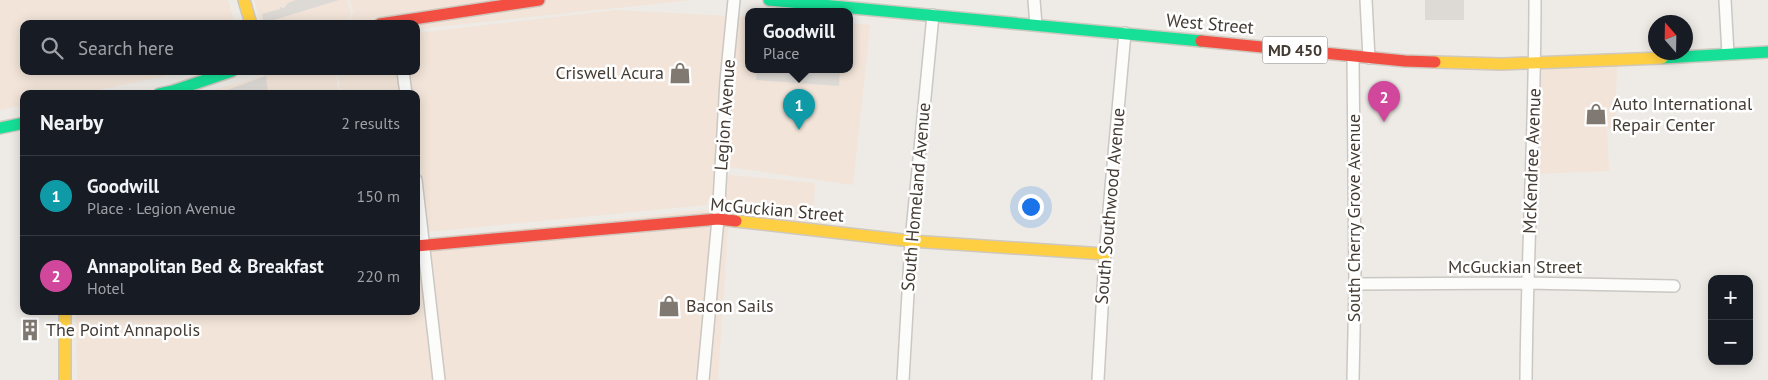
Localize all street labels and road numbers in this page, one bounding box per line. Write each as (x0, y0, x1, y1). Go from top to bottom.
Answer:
street label: West Street (1165, 8, 1255, 39)
road number: MD 450 (1262, 36, 1328, 64)
street label: Legion Avenue (709, 58, 740, 171)
street label: McKendree Avenue (1517, 88, 1546, 234)
street label: South Homeland Avenue (896, 102, 935, 292)
street label: South Southwood Avenue (1089, 107, 1130, 305)
street label: South Cherry Grove Avenue (1342, 114, 1365, 322)
street label: McGuckian Street (709, 192, 845, 227)
street label: McGuckian Street (1448, 255, 1582, 278)

